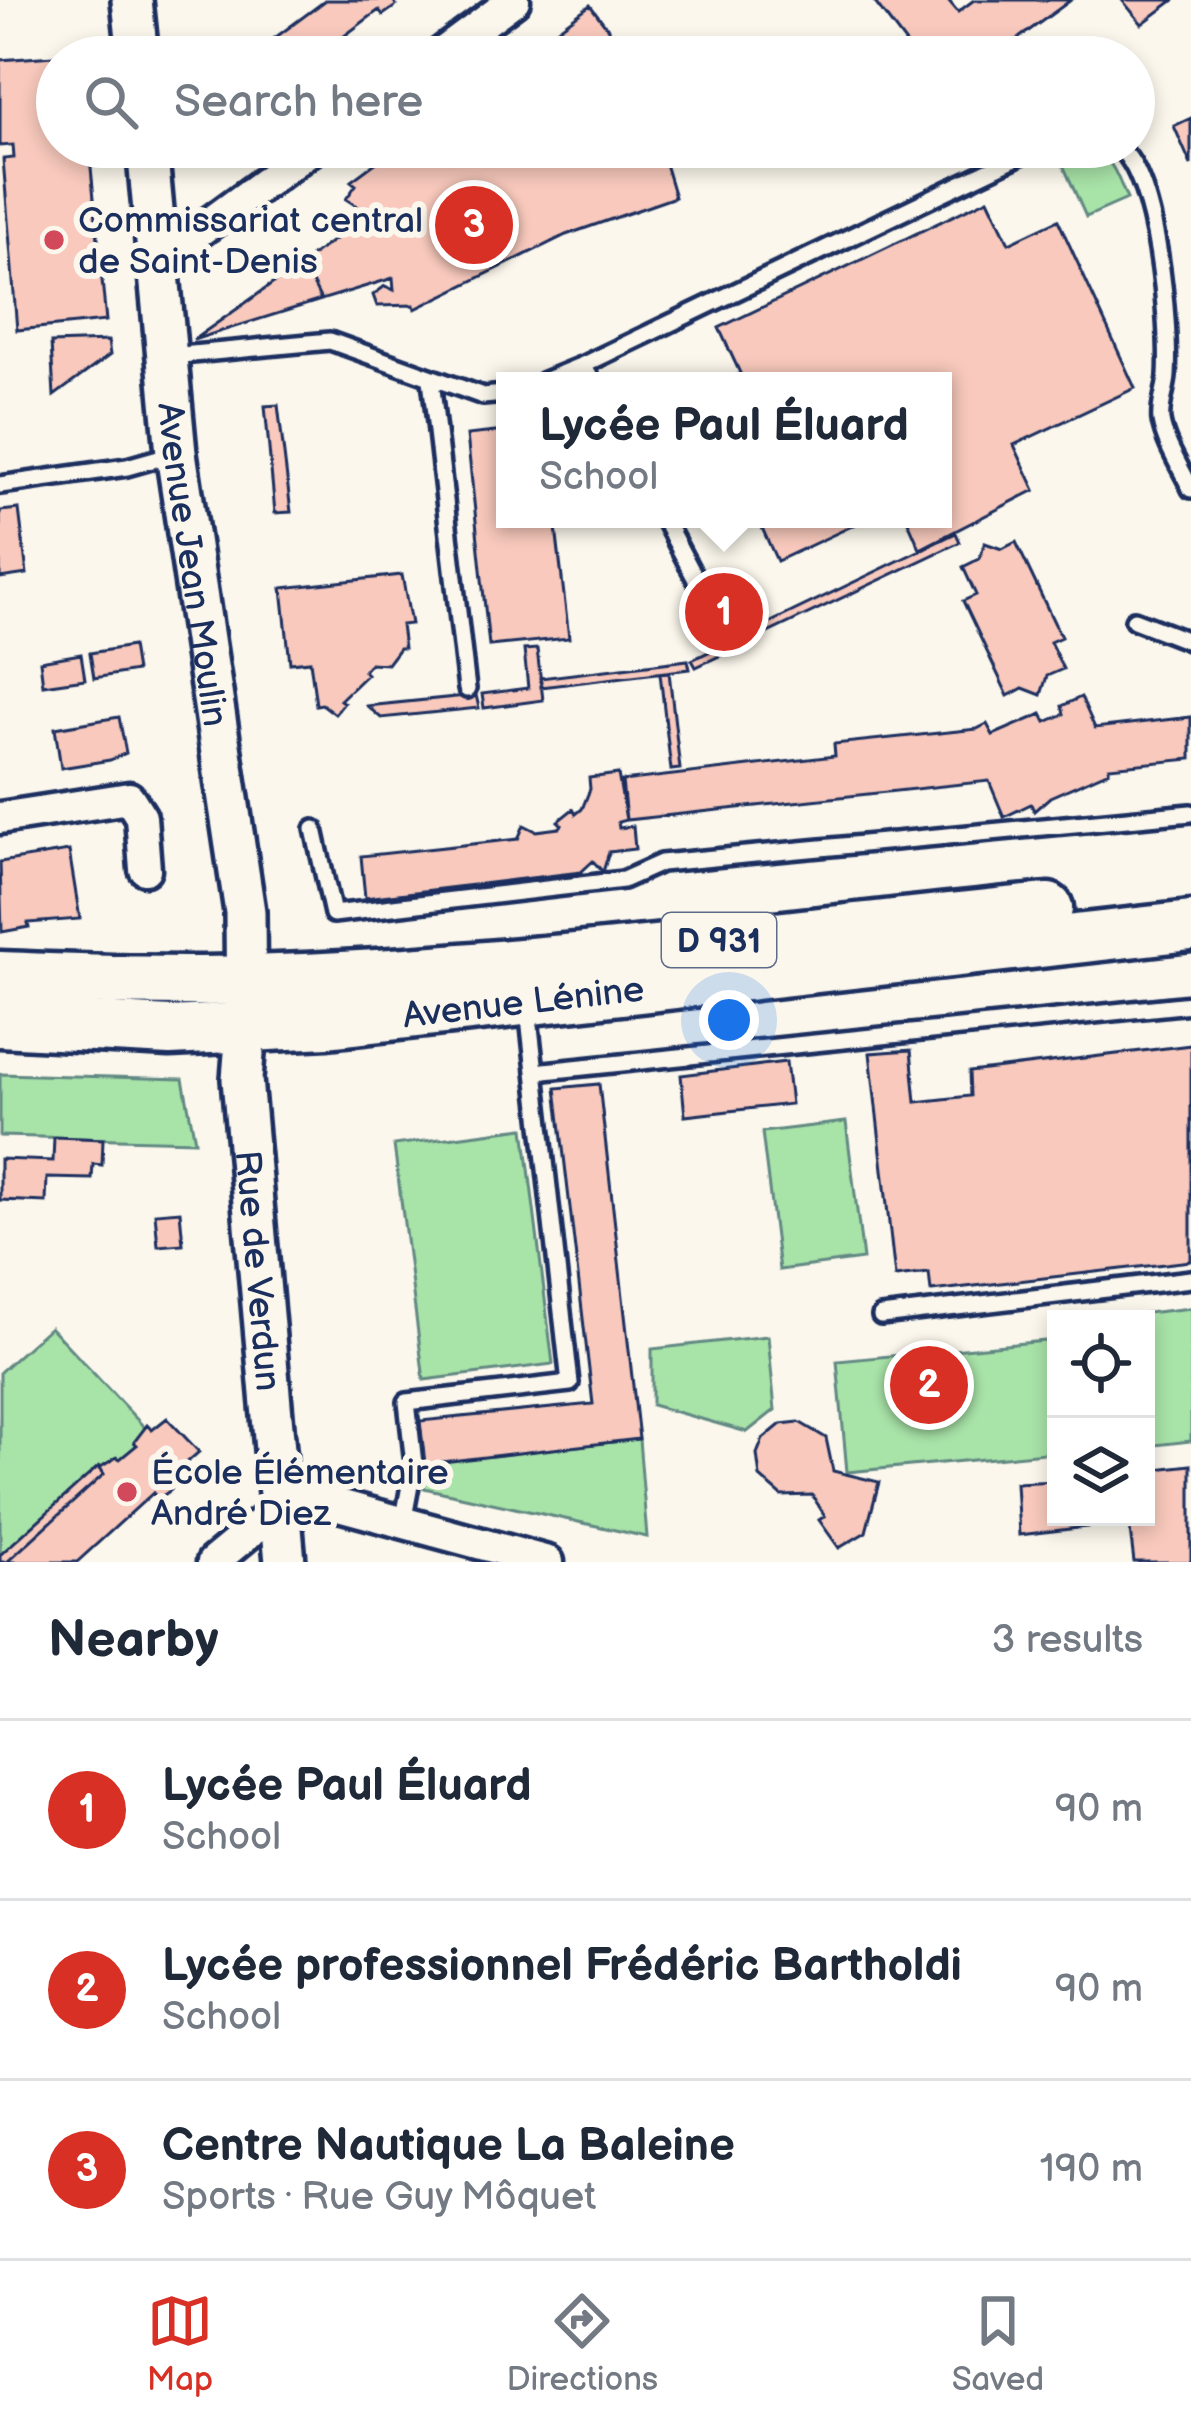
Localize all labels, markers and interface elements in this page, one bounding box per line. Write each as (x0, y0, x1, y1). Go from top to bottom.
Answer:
search box (36, 36, 1155, 168)
icon: search (78, 69, 144, 135)
text: Search here (174, 75, 423, 130)
pin: 3 (435, 180, 513, 270)
place label: Commissariat central de Saint-Denis (78, 200, 423, 284)
marker: Commissariat central de Saint-Denis (41, 227, 67, 253)
popup (496, 372, 952, 528)
text: Lycée Paul Éluard (539, 399, 909, 454)
street label: Avenue Jean Moulin (147, 401, 236, 729)
text: School (539, 454, 658, 501)
pin: 1 (685, 567, 763, 657)
road number: D 931 (662, 913, 776, 967)
street label: Avenue Lénine (401, 969, 646, 1038)
your location (699, 990, 759, 1050)
street label: Rue de Verdun (224, 1149, 289, 1393)
map controls (1047, 1310, 1155, 1526)
button: locate (1047, 1310, 1155, 1418)
pin: 2 (890, 1340, 968, 1430)
button: layers (1047, 1418, 1155, 1526)
place label: École Élémentaire André Diez (151, 1451, 449, 1536)
marker: École Élémentaire André Diez (114, 1479, 140, 1505)
text: Nearby (48, 1610, 219, 1671)
text: 3 results (991, 1617, 1143, 1664)
text: Lycée Paul Éluard (162, 1759, 532, 1814)
text: 1 (79, 1786, 95, 1833)
text: 90 m (1055, 1786, 1143, 1833)
text: School (162, 1814, 281, 1861)
text: Lycée professionnel Frédéric Bartholdi (162, 1939, 962, 1994)
text: 2 (75, 1966, 99, 2013)
text: 90 m (1055, 1966, 1143, 2013)
text: School (162, 1994, 281, 2041)
text: Centre Nautique La Baleine (162, 2119, 735, 2174)
text: 3 (76, 2146, 98, 2193)
text: 190 m (1040, 2146, 1143, 2193)
text: Sports · Rue Guy Môquet (162, 2174, 596, 2221)
tab: Map (147, 2288, 213, 2400)
tab: Directions (506, 2288, 658, 2400)
tab: Saved (952, 2288, 1044, 2400)

